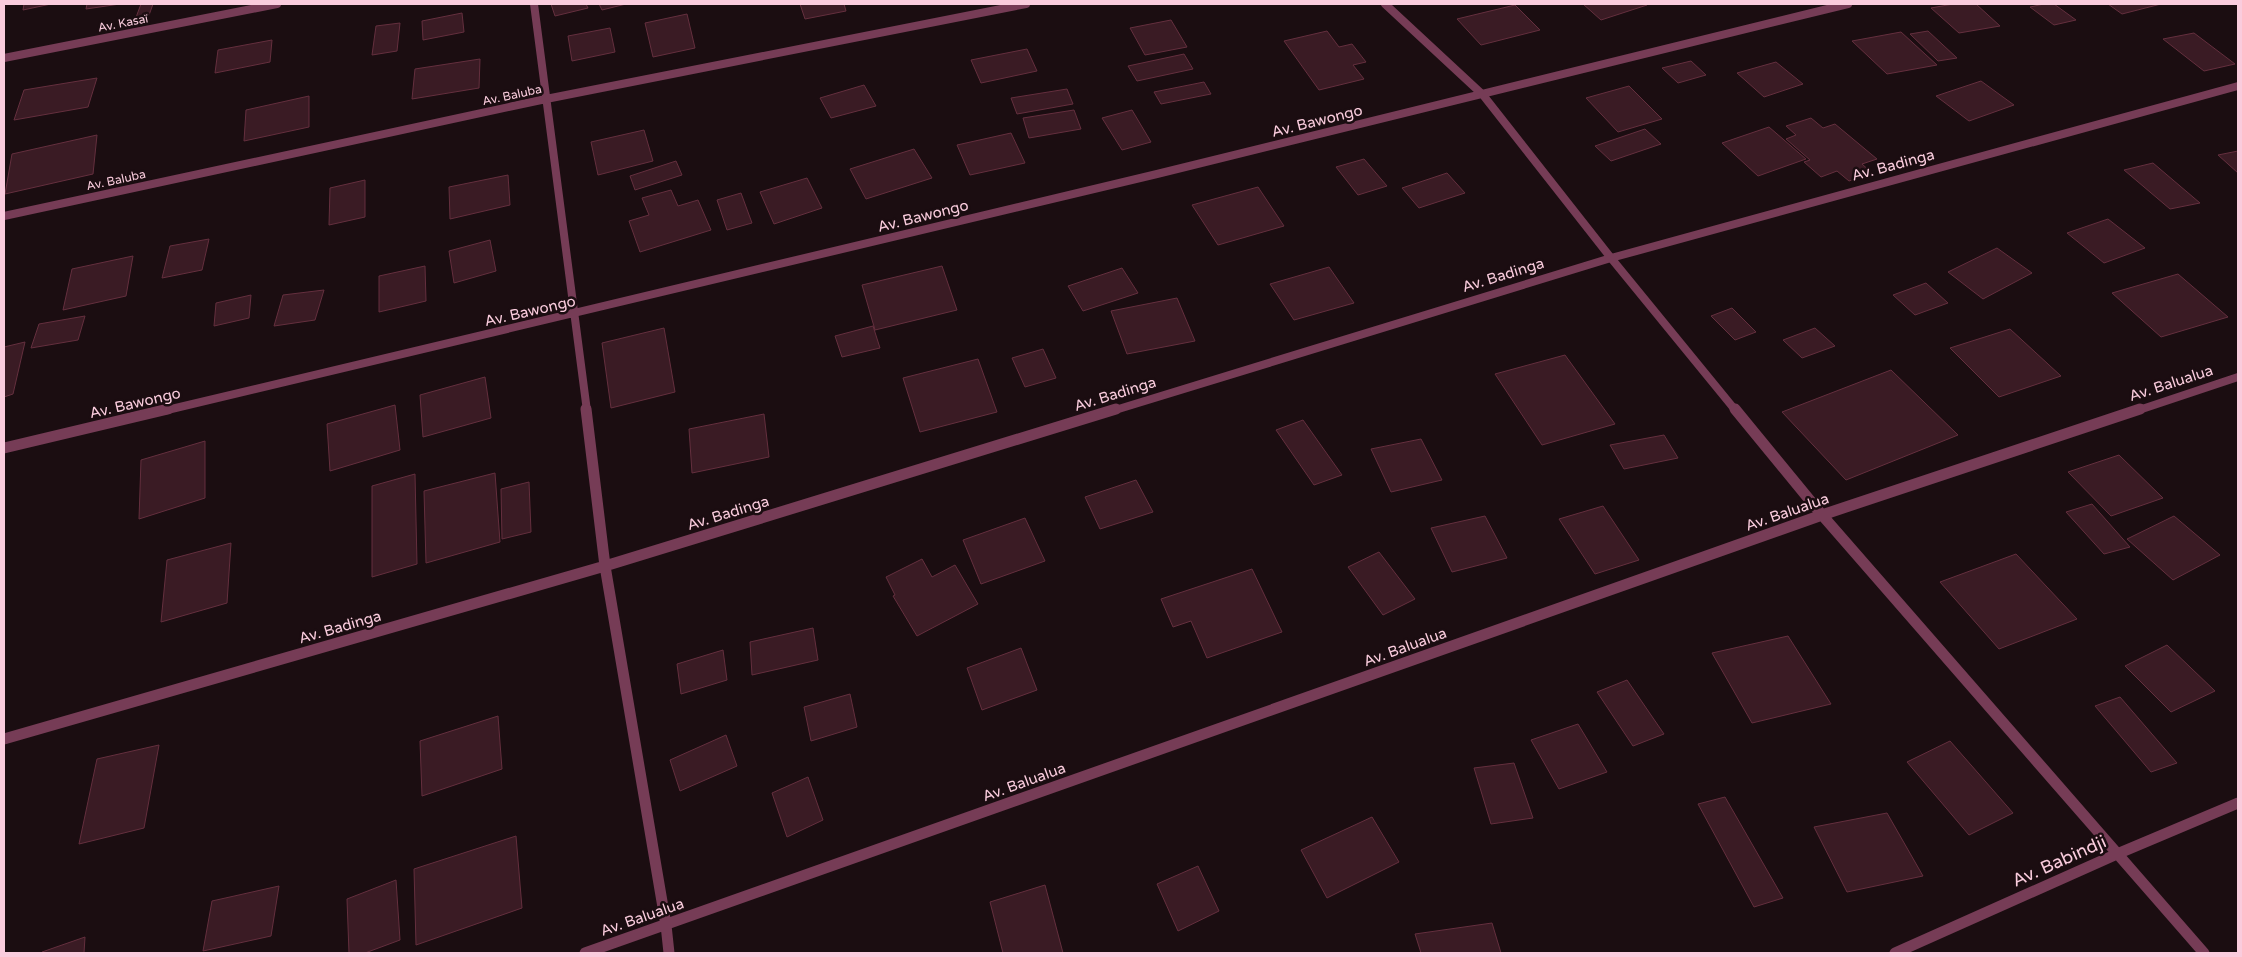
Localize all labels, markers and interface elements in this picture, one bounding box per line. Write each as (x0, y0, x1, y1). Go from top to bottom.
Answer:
street label: Av. Kasaï (97, 11, 150, 35)
street label: Av. Baluba (481, 82, 543, 108)
street label: Av. Bawongo (1270, 101, 1364, 141)
street label: Av. Badinga (1850, 145, 1936, 185)
street label: Av. Baluba (85, 167, 147, 193)
street label: Av. Bawongo (876, 196, 970, 236)
street label: Av. Badinga (1460, 254, 1546, 296)
street label: Av. Bawongo (483, 292, 577, 330)
street label: Av. Balualua (2127, 361, 2215, 405)
street label: Av. Badinga (1072, 373, 1158, 415)
street label: Av. Bawongo (88, 384, 182, 422)
street label: Av. Balualua (1743, 489, 1831, 535)
street label: Av. Badinga (685, 492, 771, 534)
street label: Av. Badinga (297, 607, 383, 647)
street label: Av. Balualua (1361, 624, 1449, 670)
street label: Av. Balualua (980, 759, 1068, 805)
street label: Av. Babindji (2008, 830, 2110, 892)
street label: Av. Balualua (598, 894, 686, 940)

